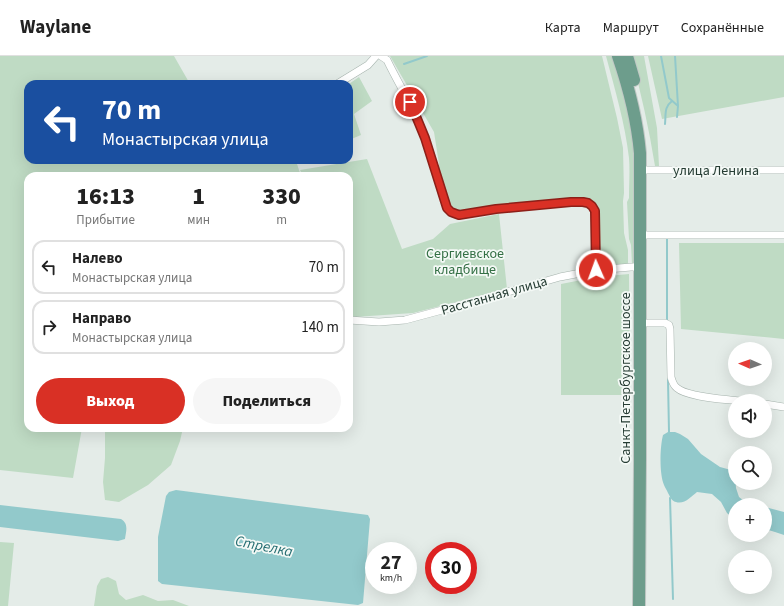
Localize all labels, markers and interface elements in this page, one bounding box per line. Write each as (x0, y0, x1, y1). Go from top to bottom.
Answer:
text: Waylane (20, 14, 91, 41)
text: Карта (545, 18, 581, 38)
text: Маршрут (603, 18, 659, 38)
text: Сохранённые (681, 18, 764, 38)
pin (393, 85, 427, 119)
text: 70 m (102, 90, 161, 130)
icon: arrive (399, 91, 421, 113)
icon: left (36, 96, 88, 148)
text: Монастырская улица (102, 127, 269, 152)
street label: улица Ленина (673, 161, 759, 181)
text: 16:13 (76, 179, 135, 214)
text: 1 (192, 179, 205, 214)
text: 330 (262, 179, 301, 214)
text: Прибытие (76, 211, 135, 229)
text: мин (187, 211, 210, 229)
text: m (276, 211, 287, 229)
park label: Сергиевское кладбище (426, 244, 504, 280)
text: Налево (72, 248, 123, 269)
position arrow (575, 249, 617, 291)
icon: left (38, 256, 60, 278)
text: 70 m (309, 257, 339, 278)
text: Монастырская улица (72, 269, 192, 287)
street label: Расстанная улица (439, 271, 550, 321)
street label: Санкт-Петербургское шоссе (616, 292, 636, 464)
text: Направо (72, 308, 131, 329)
icon: right (38, 316, 60, 338)
text: 140 m (301, 317, 339, 338)
text: Монастырская улица (72, 329, 192, 347)
north arrow (728, 342, 772, 386)
map controls (728, 342, 772, 594)
button: Выход (36, 378, 185, 424)
button: Поделиться (193, 378, 341, 424)
button: sound (728, 394, 772, 438)
button: search (728, 446, 772, 490)
button: + (728, 498, 772, 542)
water label: Стрелка (233, 531, 295, 562)
speed limit sign: 30 (425, 542, 477, 594)
text: 27 (380, 549, 402, 577)
button: − (728, 550, 772, 594)
text: km/h (380, 571, 402, 585)

